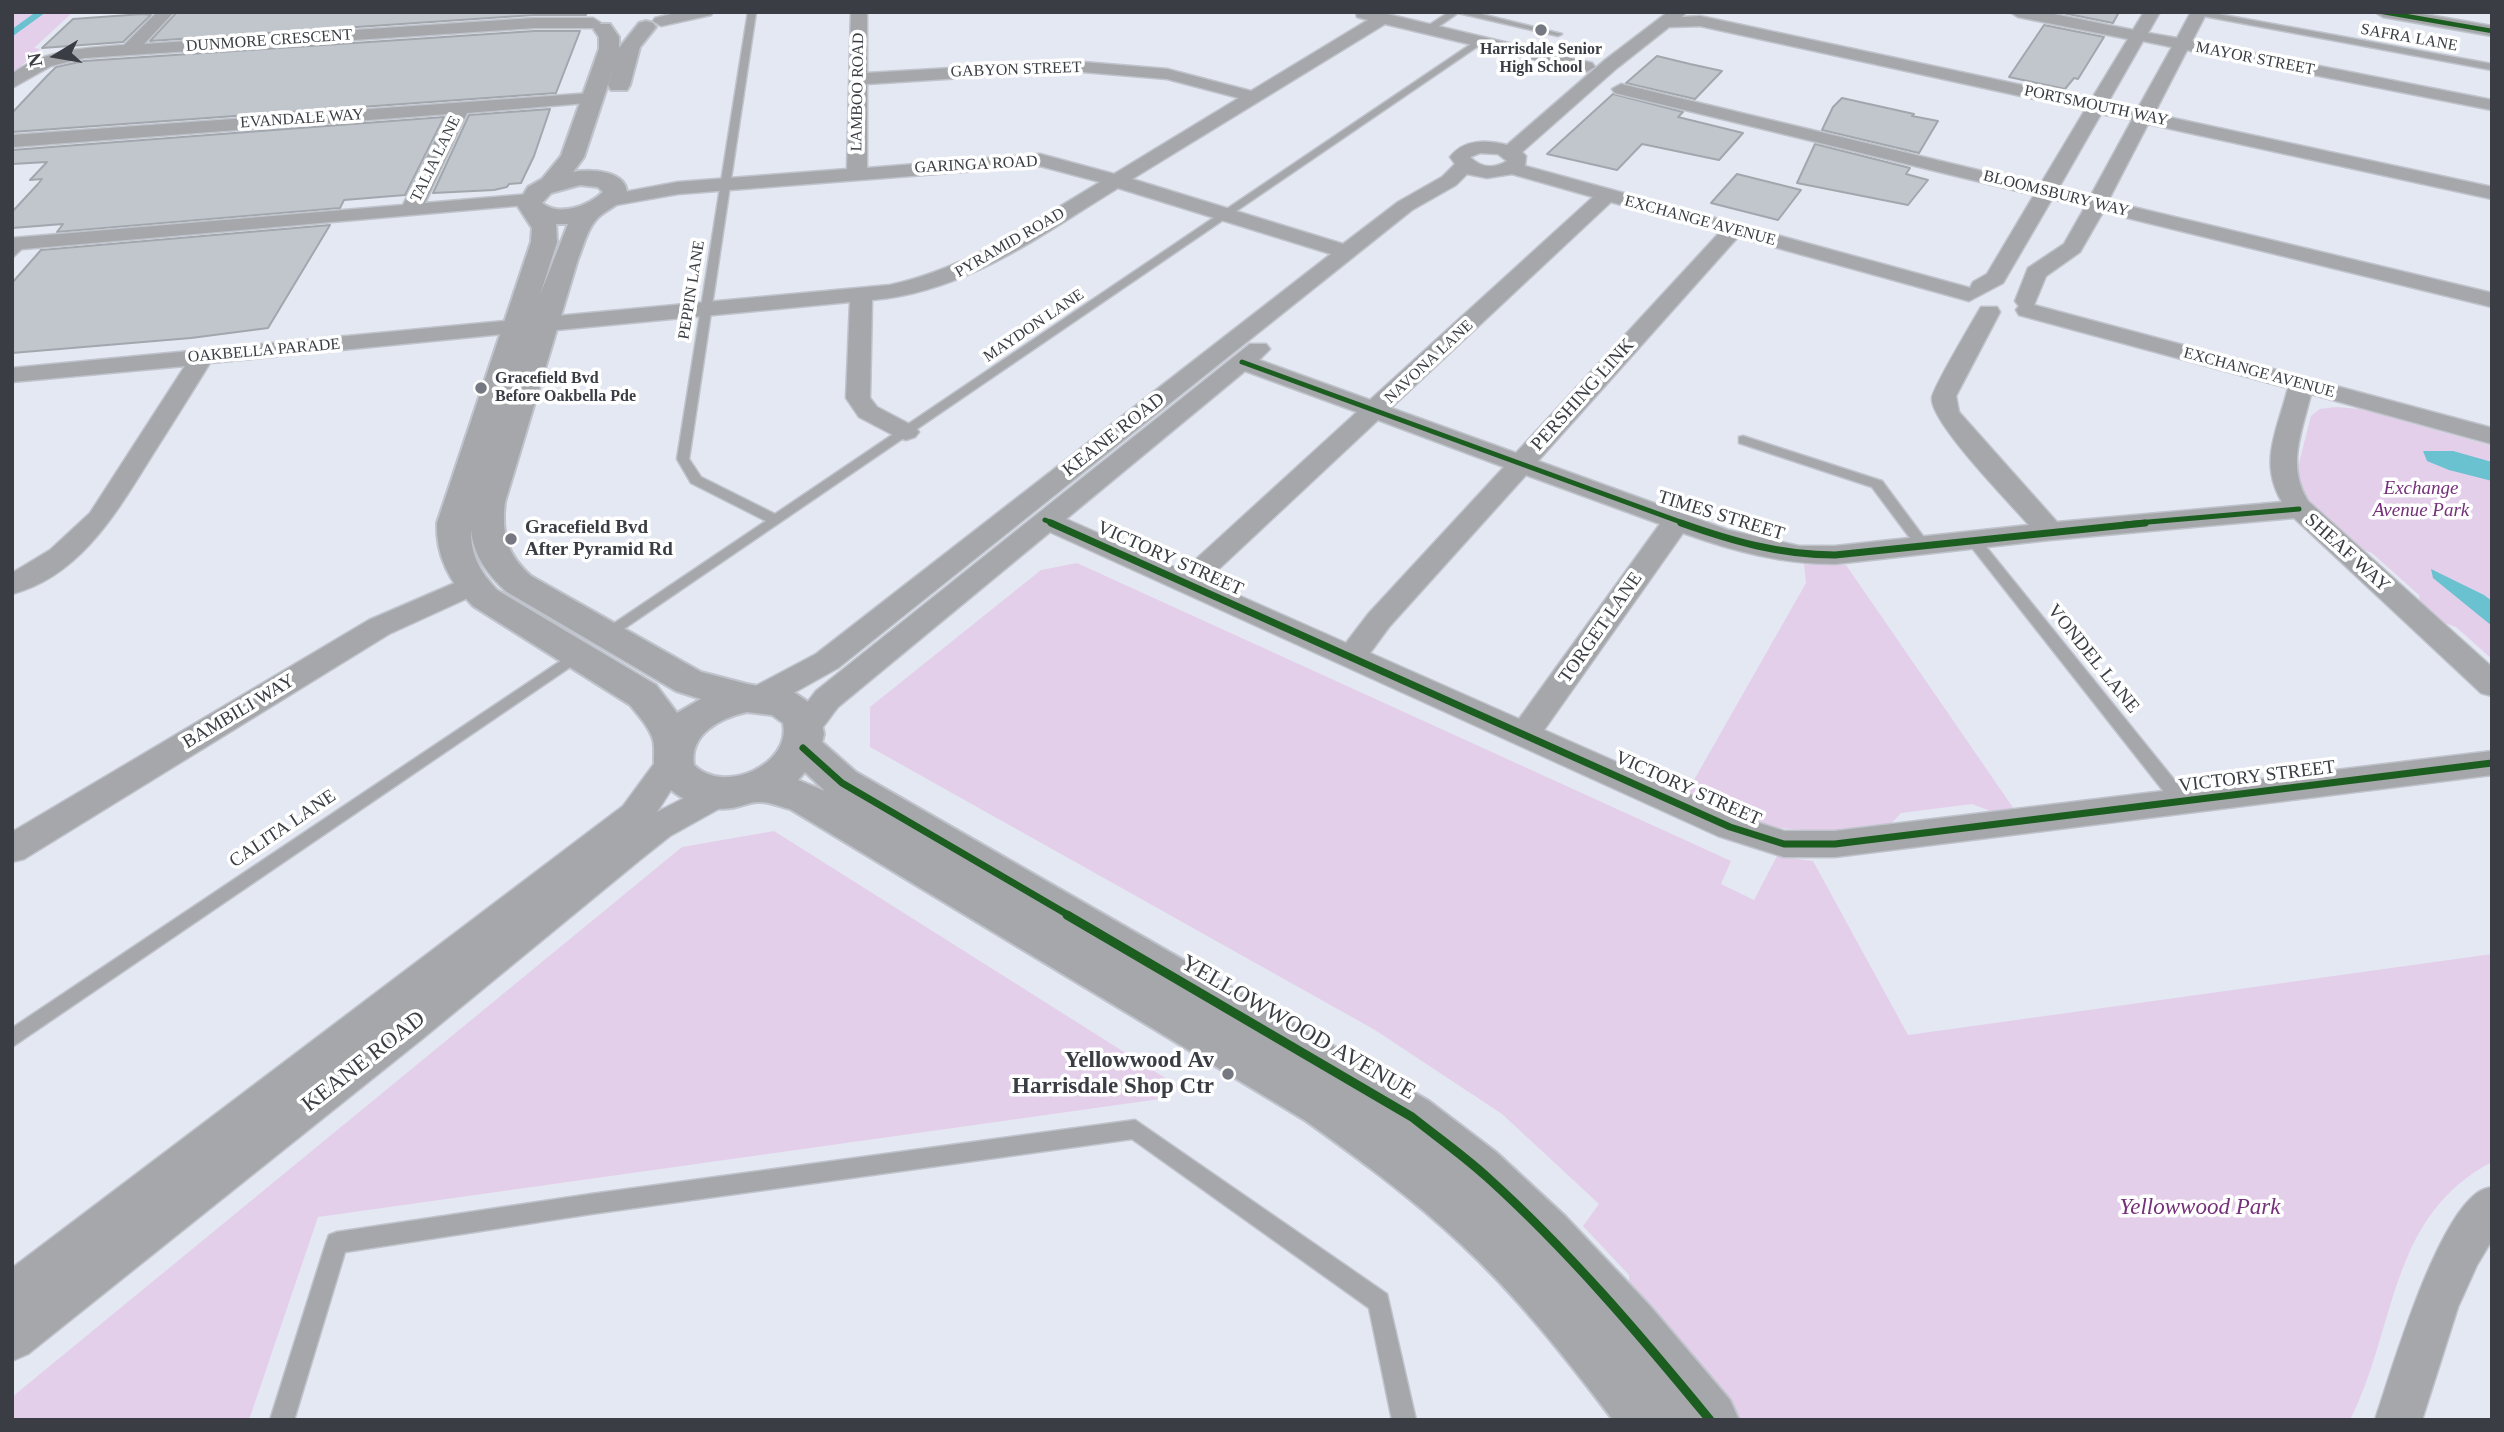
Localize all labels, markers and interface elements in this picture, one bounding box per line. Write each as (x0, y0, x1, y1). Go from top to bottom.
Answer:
street label: SAFRA LANE (2359, 20, 2459, 56)
north arrow (21, 21, 91, 91)
marker: Harrisdale Senior High School (1533, 22, 1549, 38)
street label: DUNMORE CRESCENT (185, 26, 353, 56)
street label: LAMBOO ROAD (847, 33, 869, 151)
street label: MAYOR STREET (2194, 38, 2316, 80)
place label: Harrisdale Senior High School (1480, 40, 1602, 78)
text: N (23, 51, 47, 69)
street label: GABYON STREET (950, 58, 1082, 82)
street label: PORTSMOUTH WAY (2022, 81, 2170, 131)
street label: EVANDALE WAY (239, 105, 365, 133)
street label: TALIA LANE (407, 113, 465, 205)
street label: GARINGA ROAD (914, 152, 1038, 178)
street label: BLOOMSBURY WAY (1981, 167, 2131, 221)
street label: EXCHANGE AVENUE (1622, 192, 1778, 250)
street label: PYRAMID ROAD (952, 204, 1068, 282)
street label: PEPPIN LANE (675, 239, 709, 341)
street label: MAYDON LANE (980, 285, 1088, 367)
street label: NAVONA LANE (1381, 316, 1477, 408)
street label: PERSHING LINK (1527, 334, 1639, 456)
street label: OAKBELLA PARADE (187, 335, 341, 367)
street label: EXCHANGE AVENUE (2181, 344, 2337, 402)
place label: Gracefield Bvd Before Oakbella Pde (495, 369, 636, 407)
marker: Gracefield Bvd Before Oakbella Pde (473, 380, 489, 396)
street label: KEANE ROAD (1059, 388, 1169, 482)
park label: Exchange Avenue Park (2373, 478, 2469, 522)
street label: TIMES STREET (1655, 486, 1787, 546)
street label: SHEAF WAY (2300, 509, 2394, 597)
place label: Gracefield Bvd After Pyramid Rd (525, 517, 673, 561)
street label: VICTORY STREET (1093, 517, 1247, 601)
marker: Gracefield Bvd After Pyramid Rd (503, 531, 519, 547)
street label: TORGET LANE (1554, 568, 1648, 688)
street label: VONDEL LANE (2042, 600, 2144, 718)
street label: BAMBILI WAY (179, 670, 299, 754)
street label: VICTORY STREET (1611, 747, 1765, 831)
street label: VICTORY STREET (2177, 756, 2337, 798)
street label: CALITA LANE (225, 785, 341, 873)
street label: YELLOWWOOD AVENUE (1176, 950, 1420, 1106)
street label: KEANE ROAD (297, 1005, 431, 1119)
place label: Yellowwood Av Harrisdale Shop Ctr (1012, 1047, 1214, 1101)
marker: Yellowwood Av Harrisdale Shop Ctr (1220, 1066, 1236, 1082)
park label: Yellowwood Park (2120, 1194, 2280, 1222)

